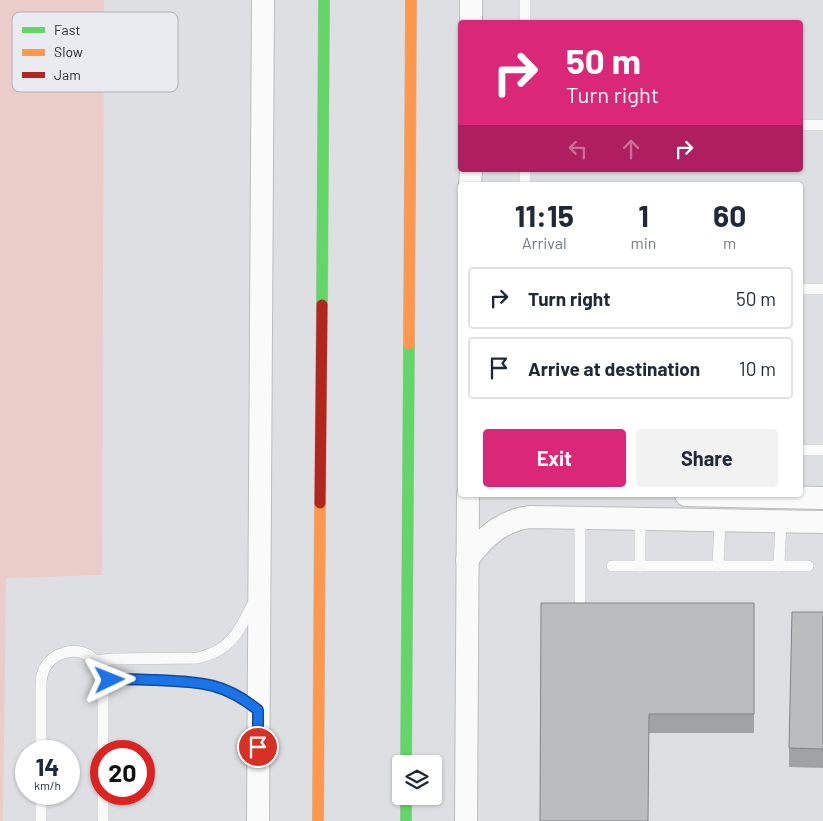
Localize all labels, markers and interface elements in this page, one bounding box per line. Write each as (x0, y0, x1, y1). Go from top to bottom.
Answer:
legend (12, 12, 178, 92)
text: Fast (54, 21, 80, 38)
text: 50 m (566, 39, 641, 81)
icon: right (483, 40, 548, 105)
text: Slow (54, 43, 83, 60)
text: Jam (54, 66, 81, 83)
text: Turn right (566, 81, 659, 107)
icon: left (564, 135, 592, 163)
icon: ahead (617, 135, 645, 163)
icon: right (670, 135, 698, 163)
text: 11:15 (515, 197, 574, 233)
text: 1 (638, 197, 649, 233)
text: 60 (713, 197, 746, 233)
text: Arrival (522, 233, 567, 252)
text: min (630, 233, 656, 252)
text: m (723, 233, 736, 252)
icon: right (485, 284, 513, 312)
text: Turn right (528, 287, 610, 310)
text: 50 m (736, 287, 776, 310)
icon: arrive (485, 354, 513, 382)
text: Arrive at destination (528, 357, 700, 380)
text: 10 m (739, 357, 776, 380)
button: Exit (483, 429, 626, 487)
button: Share (636, 429, 778, 487)
position arrow (83, 653, 135, 705)
pin (237, 726, 279, 768)
icon: arrive (244, 733, 272, 761)
speed limit sign: 20 (90, 740, 155, 805)
text: 14 (36, 751, 59, 781)
map controls (392, 755, 442, 805)
button: layers (392, 755, 442, 805)
text: km/h (34, 778, 61, 792)

